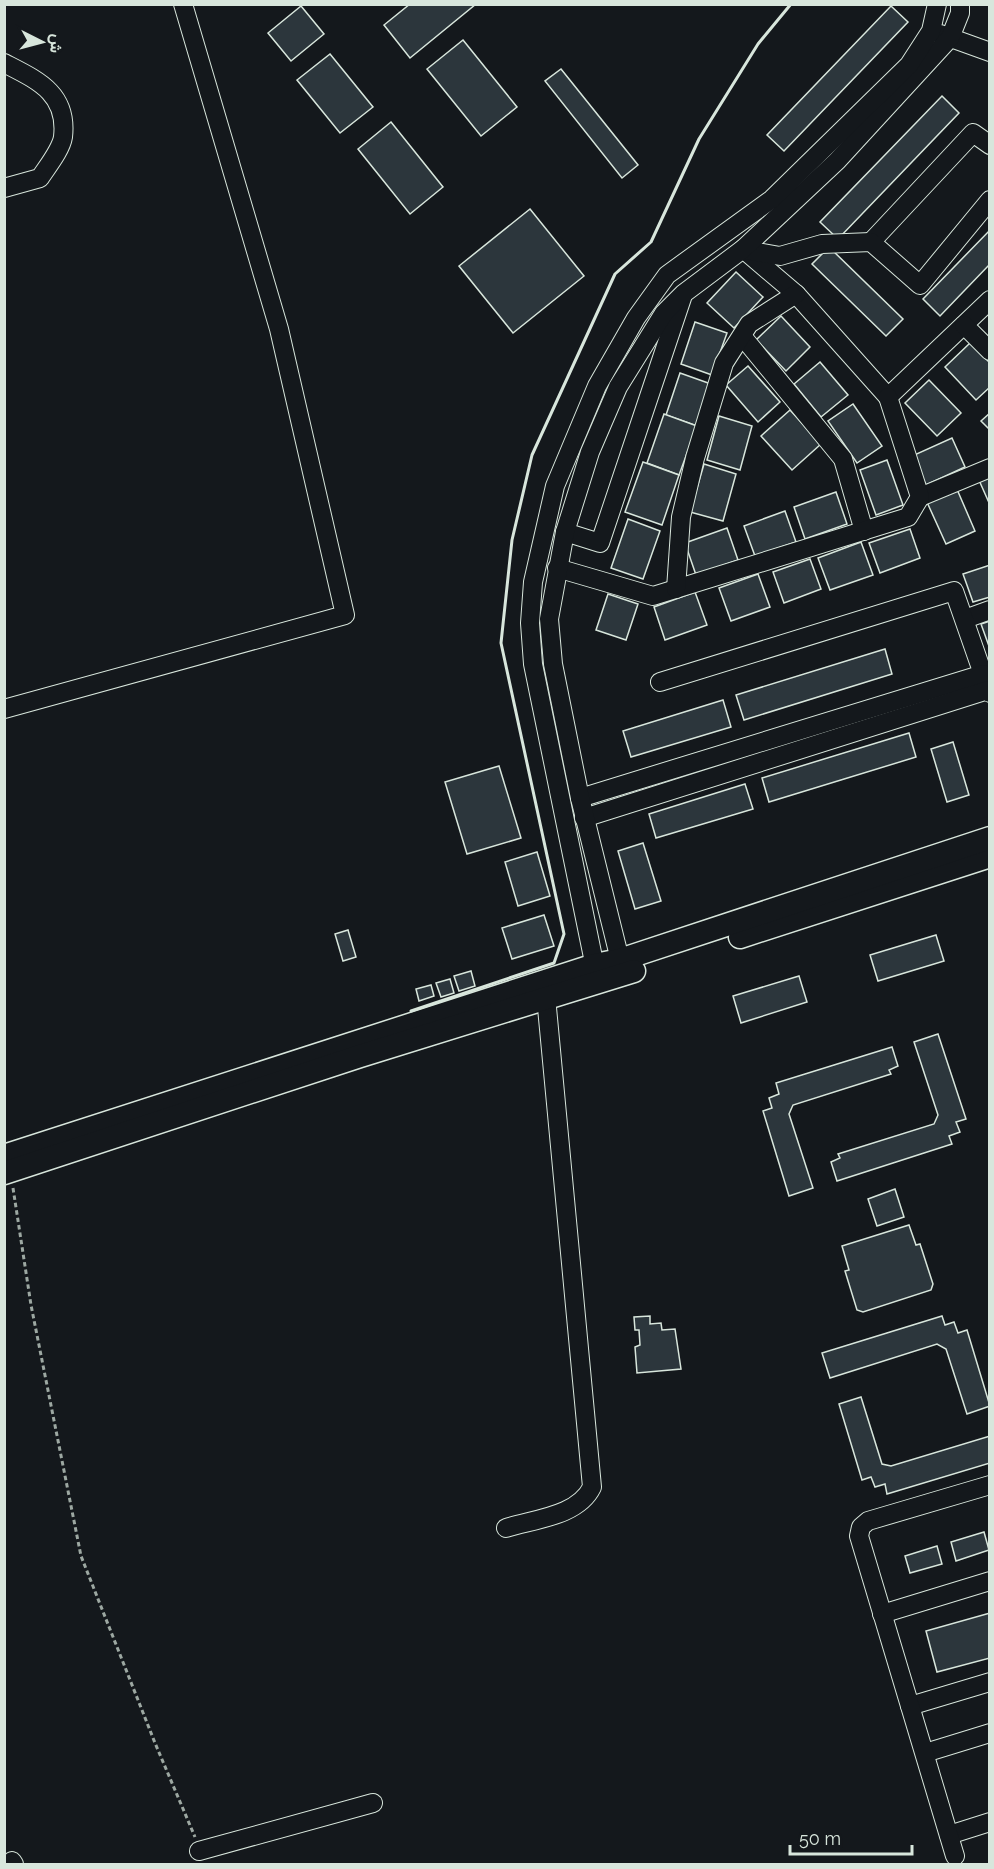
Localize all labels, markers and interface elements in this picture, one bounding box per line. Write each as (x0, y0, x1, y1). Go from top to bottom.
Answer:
north arrow (12, 12, 72, 72)
text: ش (46, 33, 67, 54)
scale bar (790, 1818, 912, 1856)
text: 50 m (799, 1828, 841, 1849)

